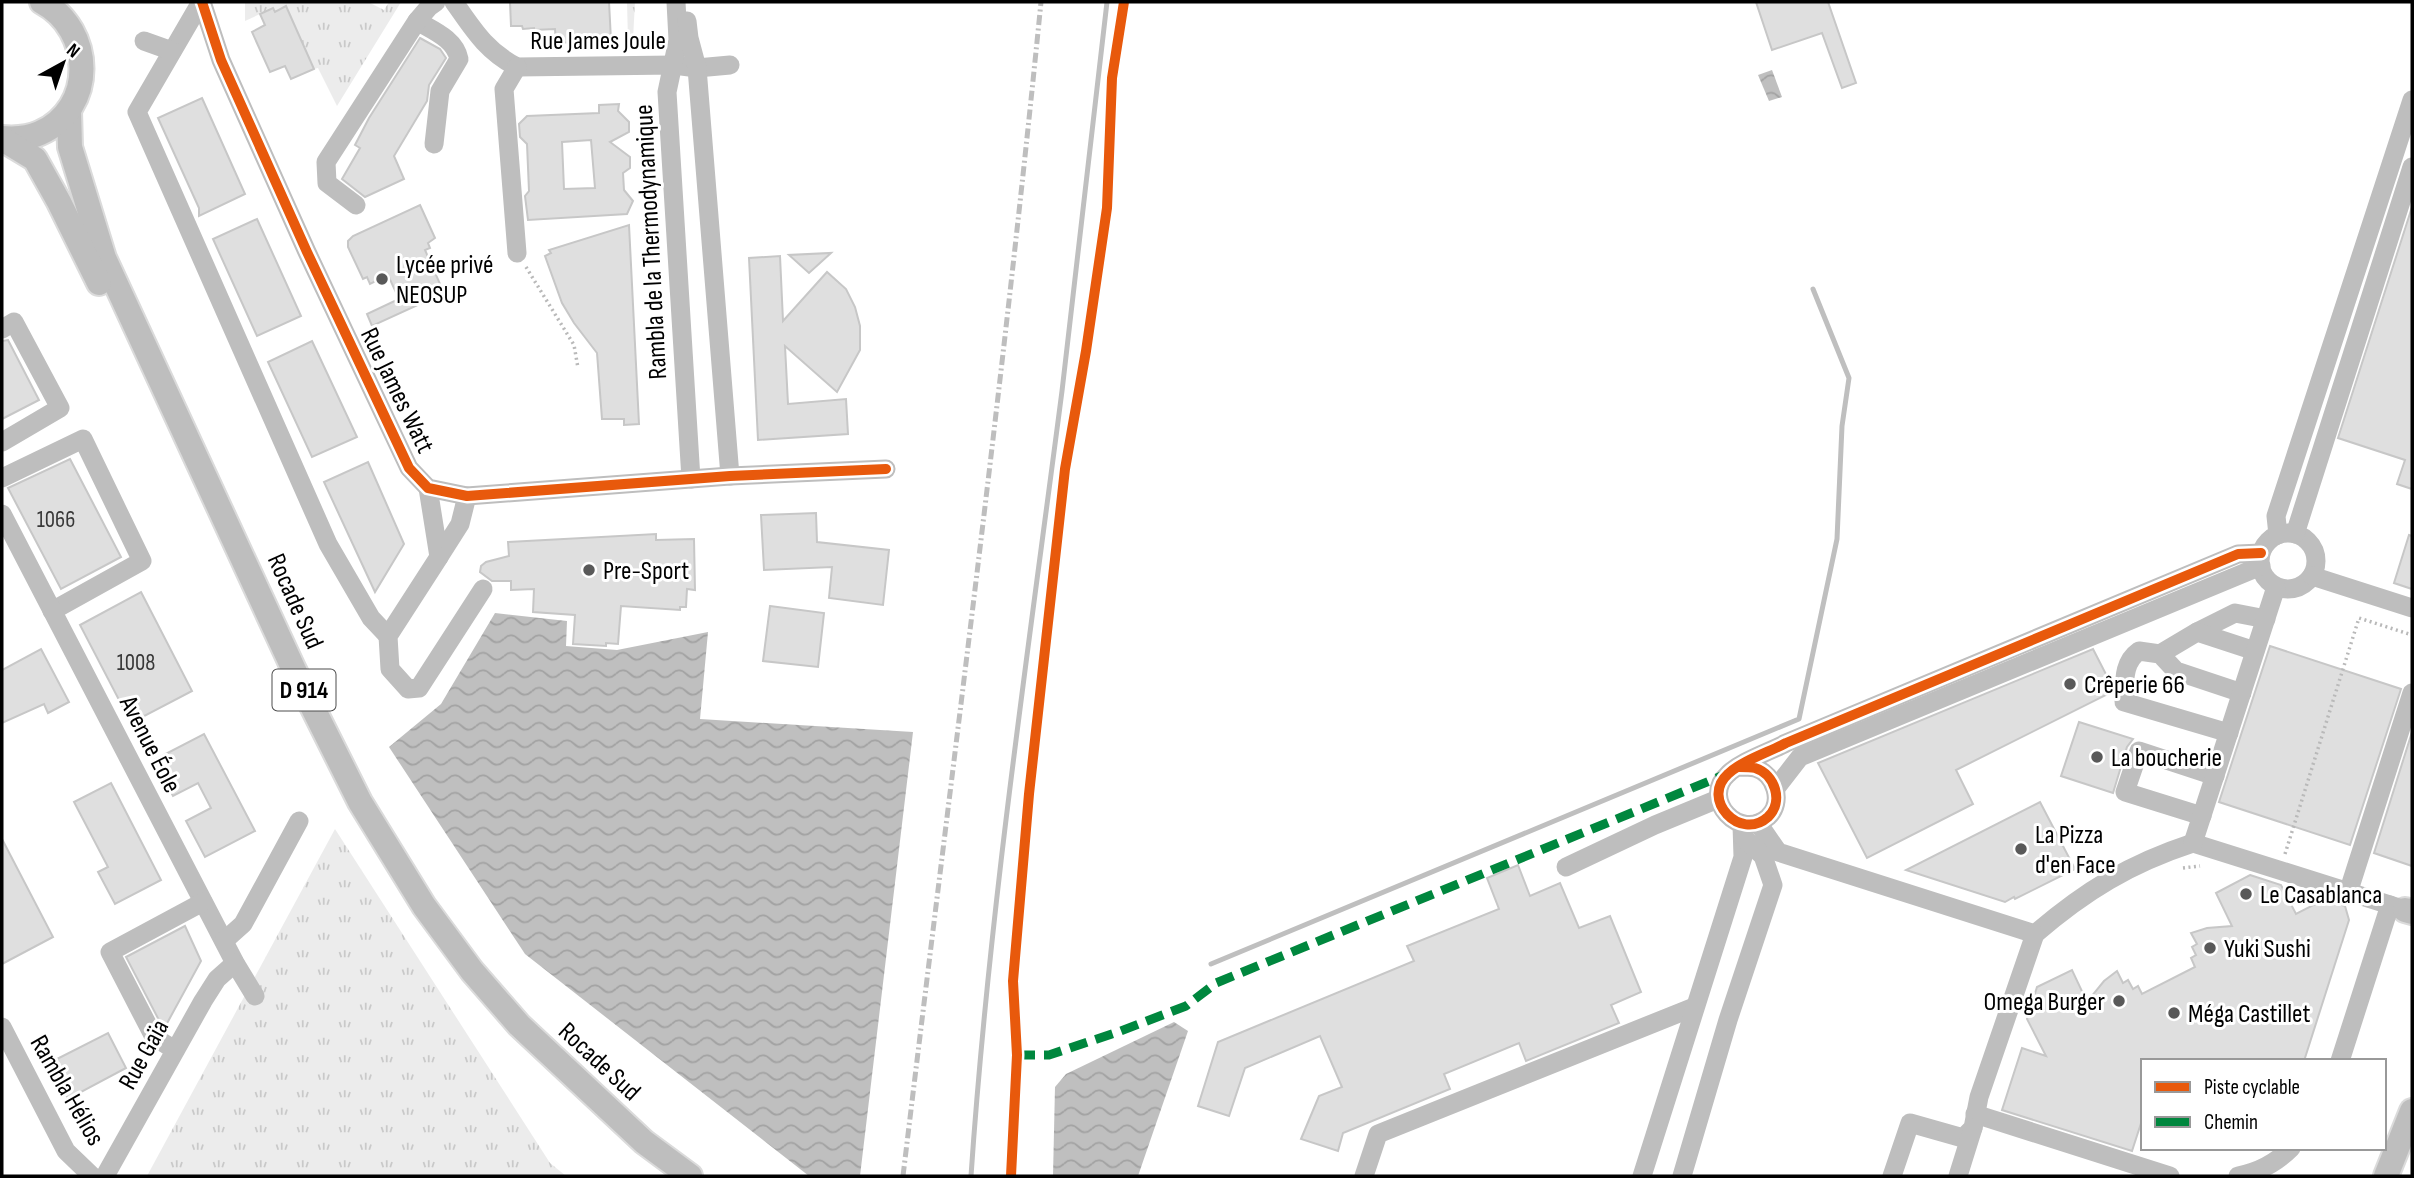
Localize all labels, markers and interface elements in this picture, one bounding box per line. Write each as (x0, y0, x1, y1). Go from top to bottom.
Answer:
street label: Rue James Joule (530, 26, 666, 57)
north arrow (28, 28, 98, 98)
text: N (62, 39, 84, 63)
street label: Rambla de la Thermodynamique (629, 104, 674, 380)
place label: Lycée privé NEOSUP (396, 250, 494, 311)
marker: Lycée privé NEOSUP (374, 271, 390, 287)
street label: Rue James Watt (353, 323, 440, 458)
house number: 1066 (37, 506, 75, 534)
street label: Rocade Sud (260, 549, 329, 654)
place label: Pre-Sport (603, 556, 689, 587)
marker: Pre-Sport (581, 562, 597, 578)
house number: 1008 (117, 649, 155, 677)
road number: D 914 (272, 670, 336, 710)
place label: Crêperie 66 (2084, 670, 2185, 701)
marker: Crêperie 66 (2062, 676, 2078, 692)
street label: Avenue Éole (112, 690, 187, 798)
place label: La boucherie (2111, 743, 2222, 774)
marker: La boucherie (2089, 749, 2105, 765)
place label: La Pizza d'en Face (2035, 820, 2116, 881)
marker: La Pizza d'en Face (2013, 841, 2029, 857)
place label: Le Casablanca (2260, 880, 2382, 911)
marker: Le Casablanca (2238, 886, 2254, 902)
place label: Yuki Sushi (2224, 934, 2311, 965)
marker: Yuki Sushi (2202, 940, 2218, 956)
place label: Omega Burger (1983, 987, 2106, 1018)
marker: Omega Burger (2111, 993, 2127, 1009)
place label: Méga Castillet (2188, 999, 2310, 1030)
marker: Méga Castillet (2166, 1005, 2182, 1021)
street label: Rue Gaïa (113, 1014, 176, 1095)
street label: Rocade Sud (552, 1016, 646, 1108)
street label: Rambla Hélios (23, 1030, 111, 1151)
legend (2141, 1059, 2386, 1150)
text: Piste cyclable (2204, 1075, 2300, 1100)
text: Chemin (2204, 1110, 2258, 1135)

